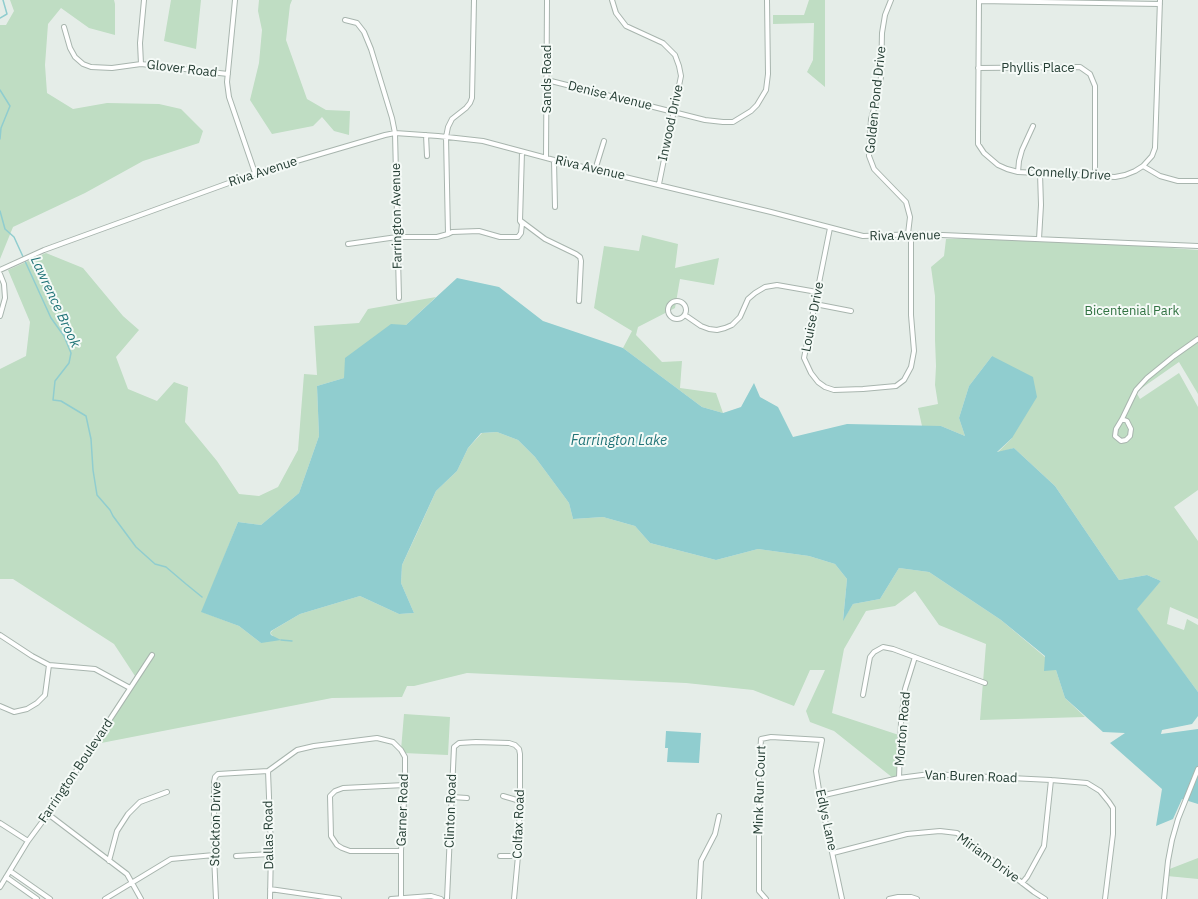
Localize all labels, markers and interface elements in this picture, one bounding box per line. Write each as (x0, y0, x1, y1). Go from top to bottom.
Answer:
street label: Sands Road (539, 45, 555, 113)
street label: Golden Pond Drive (863, 45, 889, 155)
street label: Glover Road (146, 57, 218, 81)
street label: Phyllis Place (1001, 60, 1075, 76)
street label: Denise Avenue (566, 78, 654, 114)
street label: Inwood Drive (655, 83, 687, 163)
street label: Riva Avenue (554, 152, 626, 184)
street label: Riva Avenue (227, 154, 299, 190)
street label: Farrington Avenue (388, 163, 406, 269)
street label: Connelly Drive (1027, 164, 1111, 184)
street label: Riva Avenue (869, 228, 941, 244)
water label: Lawrence Brook (27, 254, 83, 350)
street label: Louise Drive (799, 281, 827, 353)
park label: Bicentenial Park (1085, 303, 1179, 319)
water label: Farrington Lake (571, 433, 667, 449)
street label: Morton Road (892, 691, 914, 767)
street label: Farrington Boulevard (35, 716, 117, 826)
street label: Mink Run Court (751, 745, 769, 835)
street label: Van Buren Road (924, 768, 1018, 786)
street label: Garner Road (394, 773, 412, 847)
street label: Clinton Road (442, 774, 460, 848)
street label: Stockton Drive (207, 781, 225, 867)
street label: Edlys Lane (812, 788, 840, 852)
street label: Colfax Road (510, 789, 528, 859)
street label: Dallas Road (261, 800, 277, 870)
street label: Miriam Drive (954, 830, 1022, 886)

